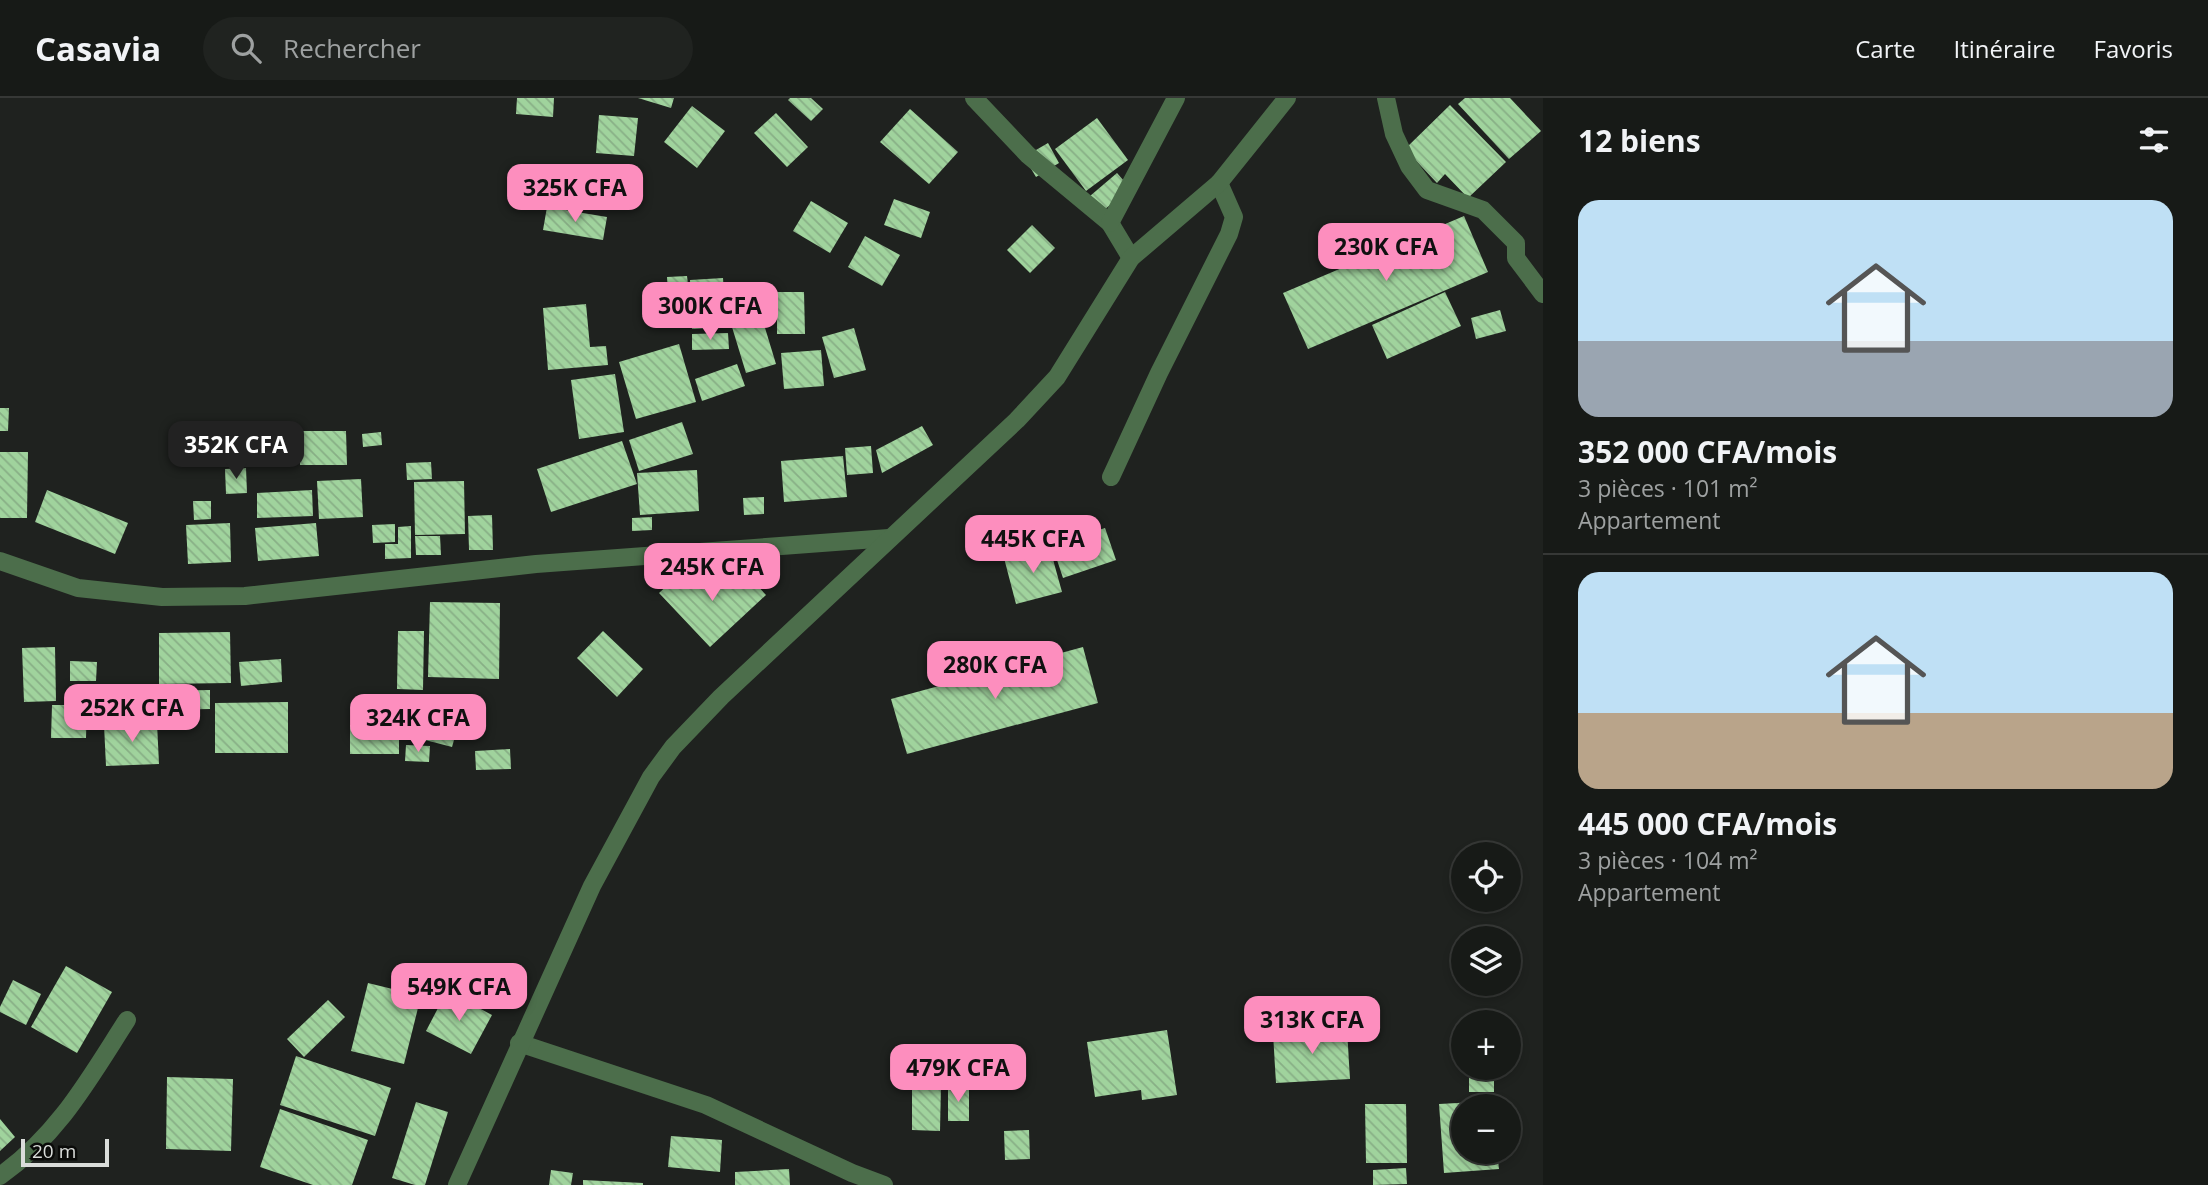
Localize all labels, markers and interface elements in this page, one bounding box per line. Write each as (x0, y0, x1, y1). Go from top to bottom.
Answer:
search box (203, 17, 693, 80)
text: Casavia (35, 26, 161, 71)
icon: search (227, 29, 265, 67)
text: Rechercher (283, 30, 421, 66)
text: Carte (1855, 32, 1916, 65)
text: Itinéraire (1954, 32, 2056, 65)
text: Favoris (2094, 32, 2173, 65)
text: 12 biens (1578, 120, 1701, 161)
icon: filters (2135, 121, 2173, 159)
pin: 325K CFA (503, 164, 647, 224)
text: 325K CFA (523, 171, 627, 203)
pin: 230K CFA (1314, 223, 1458, 283)
text: 230K CFA (1334, 230, 1438, 262)
icon: home (1813, 245, 1939, 371)
pin: 300K CFA (638, 282, 782, 342)
text: 300K CFA (658, 289, 762, 321)
pin: 352K CFA (164, 422, 308, 481)
text: 352K CFA (184, 428, 288, 460)
text: 352 000 CFA/mois (1578, 431, 1837, 472)
text: 3 pièces · 101 m² (1578, 472, 1758, 504)
text: Appartement (1578, 504, 1721, 536)
pin: 445K CFA (961, 516, 1105, 575)
text: 445K CFA (981, 522, 1085, 554)
pin: 245K CFA (640, 544, 784, 603)
text: 245K CFA (660, 550, 764, 582)
icon: home (1813, 617, 1939, 743)
pin: 280K CFA (923, 642, 1067, 701)
text: 280K CFA (943, 648, 1047, 680)
pin: 252K CFA (60, 684, 204, 744)
text: 252K CFA (80, 691, 184, 723)
pin: 324K CFA (346, 694, 490, 754)
text: 324K CFA (366, 701, 470, 733)
text: 445 000 CFA/mois (1578, 803, 1837, 844)
map controls (1451, 842, 1521, 1164)
button: locate (1451, 842, 1521, 912)
text: 3 pièces · 104 m² (1578, 844, 1758, 876)
text: Appartement (1578, 876, 1721, 908)
button: layers (1451, 926, 1521, 996)
pin: 549K CFA (387, 964, 531, 1023)
text: 549K CFA (407, 970, 511, 1002)
pin: 313K CFA (1240, 996, 1384, 1056)
text: 313K CFA (1260, 1003, 1364, 1035)
button: + (1451, 1010, 1521, 1080)
pin: 479K CFA (886, 1044, 1030, 1104)
text: 479K CFA (906, 1051, 1010, 1083)
button: − (1451, 1094, 1521, 1164)
scale bar (21, 1136, 108, 1168)
text: 20 m (32, 1138, 76, 1164)

